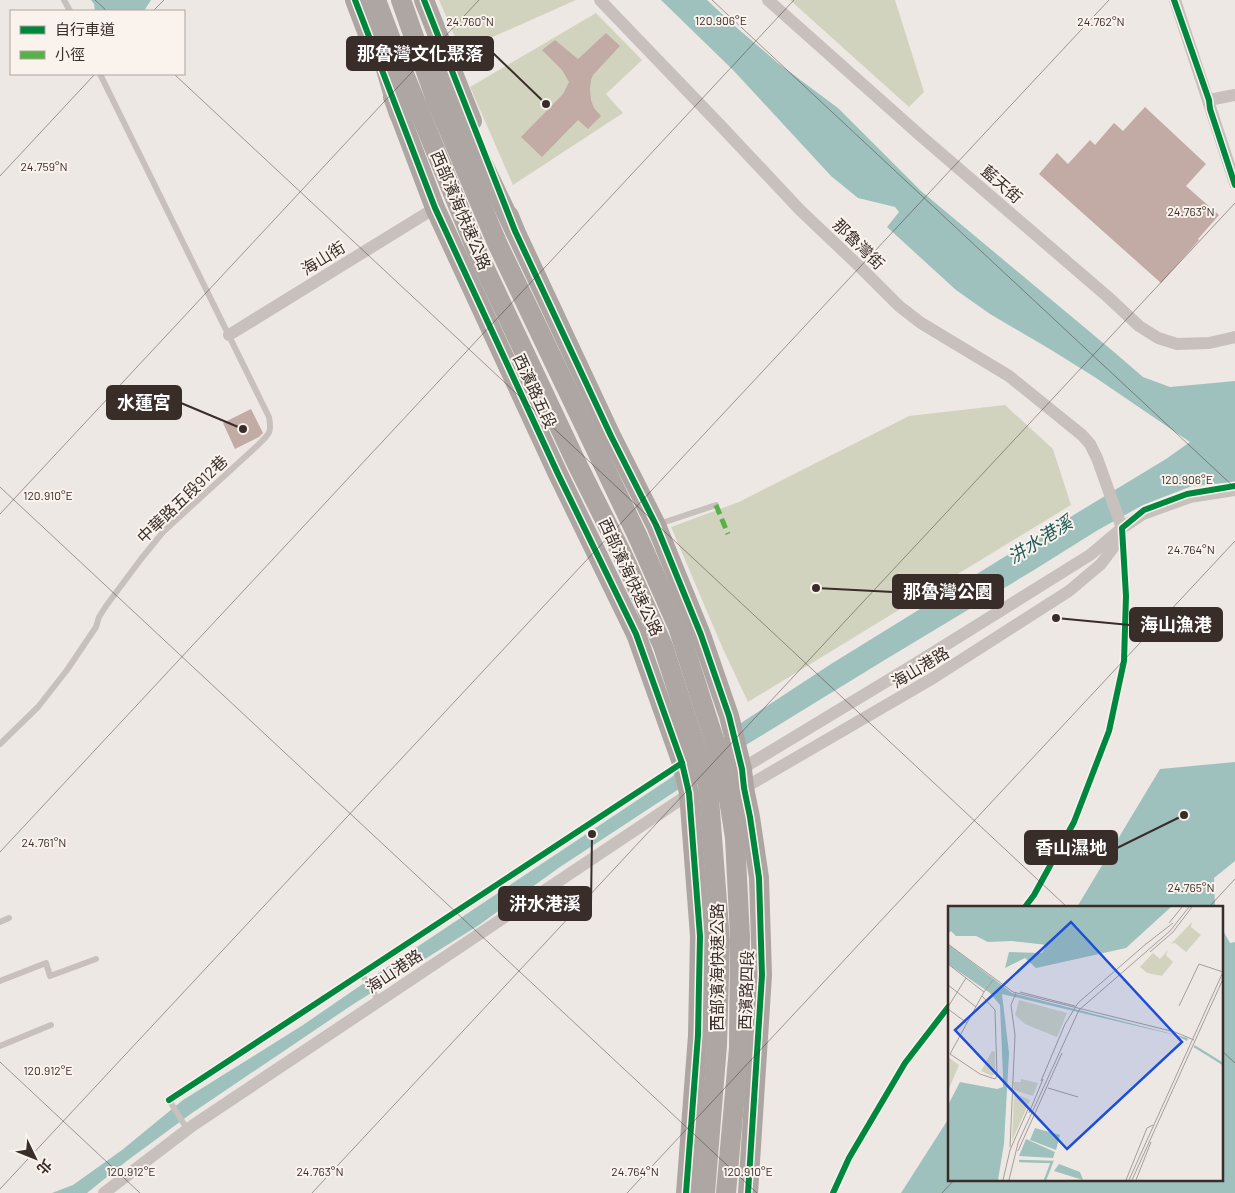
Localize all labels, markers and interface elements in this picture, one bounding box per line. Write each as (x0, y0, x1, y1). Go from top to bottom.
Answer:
legend (10, 10, 185, 75)
text: 120.906°E (695, 13, 747, 27)
text: 24.760°N (446, 14, 494, 28)
text: 24.762°N (1077, 14, 1125, 28)
text: 自行車道 (55, 20, 115, 38)
callout: 那魯灣文化聚落 (347, 37, 493, 70)
text: 那魯灣文化聚落 (357, 42, 484, 64)
text: 小徑 (55, 45, 85, 63)
street label: 西部濱海快速公路 (428, 147, 495, 272)
text: 24.759°N (20, 159, 68, 173)
street label: 藍天街 (978, 161, 1027, 207)
text: 24.763°N (1167, 204, 1215, 218)
street label: 那魯灣街 (830, 215, 889, 273)
street label: 海山街 (297, 237, 348, 278)
street label: 西濱路五段 (510, 351, 561, 431)
callout: 水蓮宮 (107, 386, 181, 419)
text: 水蓮宮 (117, 391, 171, 413)
street label: 中華路五段912巷 (133, 451, 231, 547)
text: 120.906°E (1161, 472, 1213, 486)
text: 120.910°E (23, 488, 73, 502)
water label: 汫水港溪 (1003, 509, 1078, 568)
street label: 西部濱海快速公路 (596, 515, 667, 639)
text: 24.764°N (1167, 542, 1215, 556)
callout: 那魯灣公園 (893, 575, 1003, 608)
text: 那魯灣公園 (903, 580, 993, 602)
callout: 海山漁港 (1130, 608, 1222, 641)
text: 海山漁港 (1140, 613, 1212, 635)
street label: 海山港路 (887, 642, 952, 691)
callout: 香山濕地 (1025, 831, 1117, 864)
text: 24.761°N (22, 835, 66, 849)
text: 香山濕地 (1035, 836, 1107, 858)
text: 24.765°N (1167, 880, 1215, 894)
callout: 汫水港溪 (499, 887, 591, 920)
text: 汫水港溪 (509, 892, 581, 914)
street label: 西部濱海快速公路 (707, 903, 726, 1031)
inset map (948, 906, 1222, 1180)
street label: 海山港路 (362, 945, 426, 996)
street label: 西濱路四段 (735, 950, 756, 1030)
text: 120.912°E (23, 1063, 73, 1077)
north arrow (10, 1133, 60, 1183)
text: 北 (34, 1156, 56, 1178)
text: 120.912°E (106, 1164, 156, 1178)
text: 24.763°N (296, 1164, 344, 1178)
text: 24.764°N (611, 1164, 659, 1178)
text: 120.910°E (723, 1164, 773, 1178)

